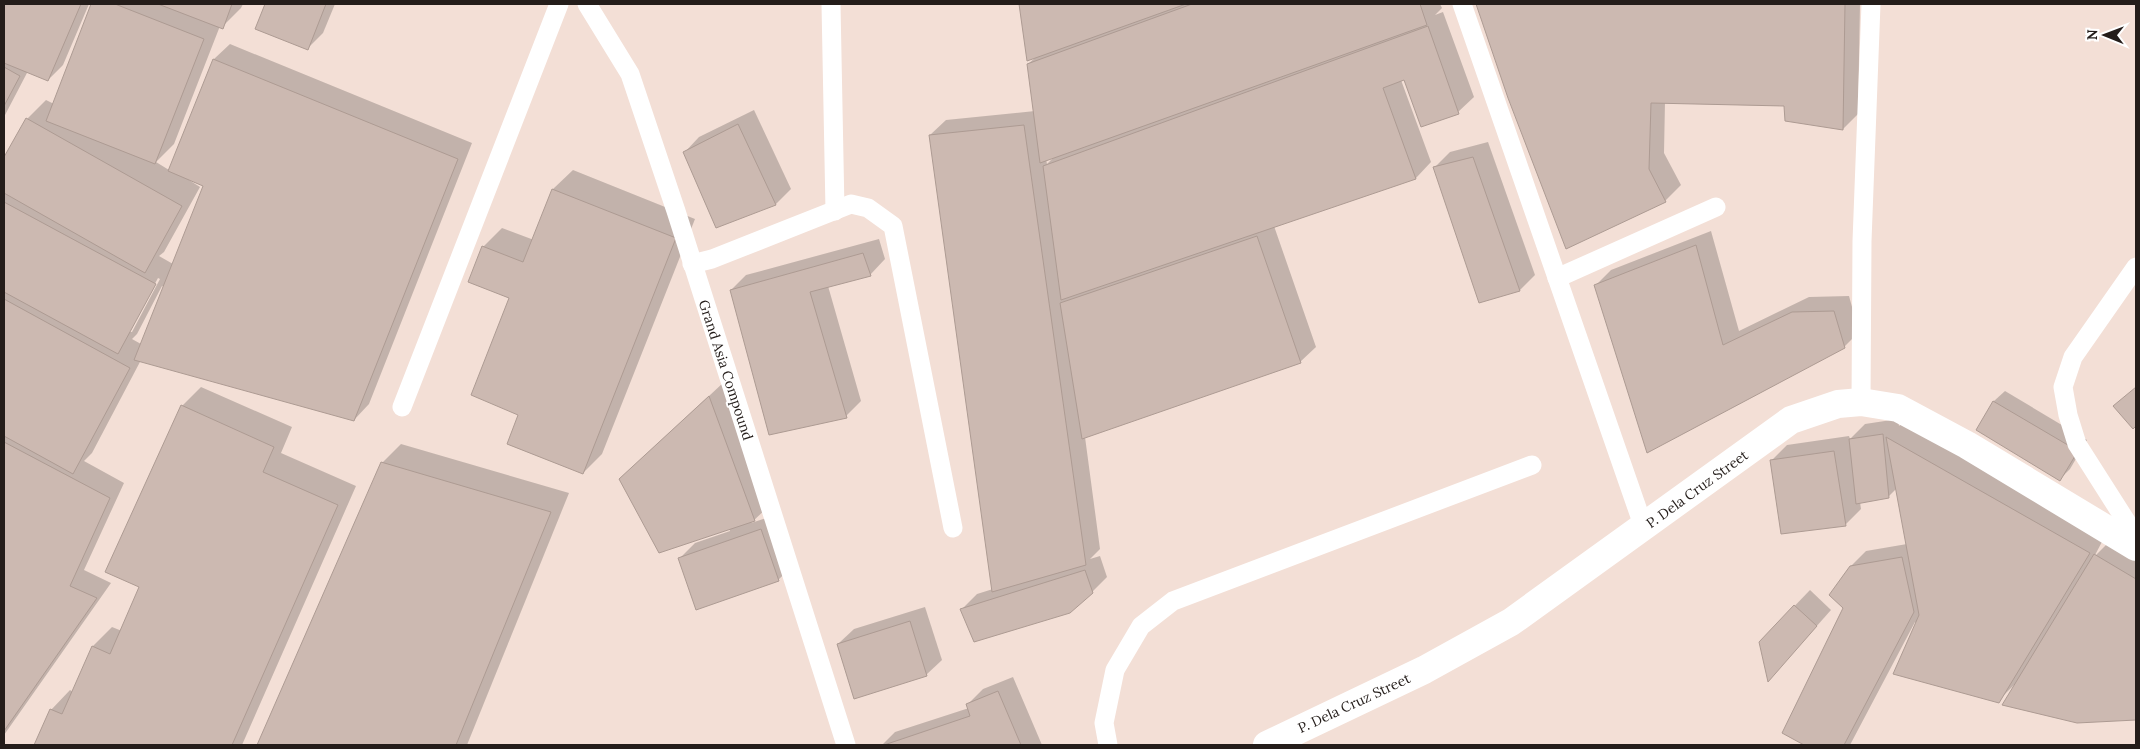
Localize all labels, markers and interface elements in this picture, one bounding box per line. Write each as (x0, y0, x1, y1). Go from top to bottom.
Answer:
north arrow (2080, 10, 2130, 60)
text: N (2083, 29, 2101, 40)
street label: Grand Asia Compound (695, 297, 757, 443)
street label: P. Dela Cruz Street (1642, 446, 1752, 532)
street label: P. Dela Cruz Street (1295, 669, 1414, 737)

